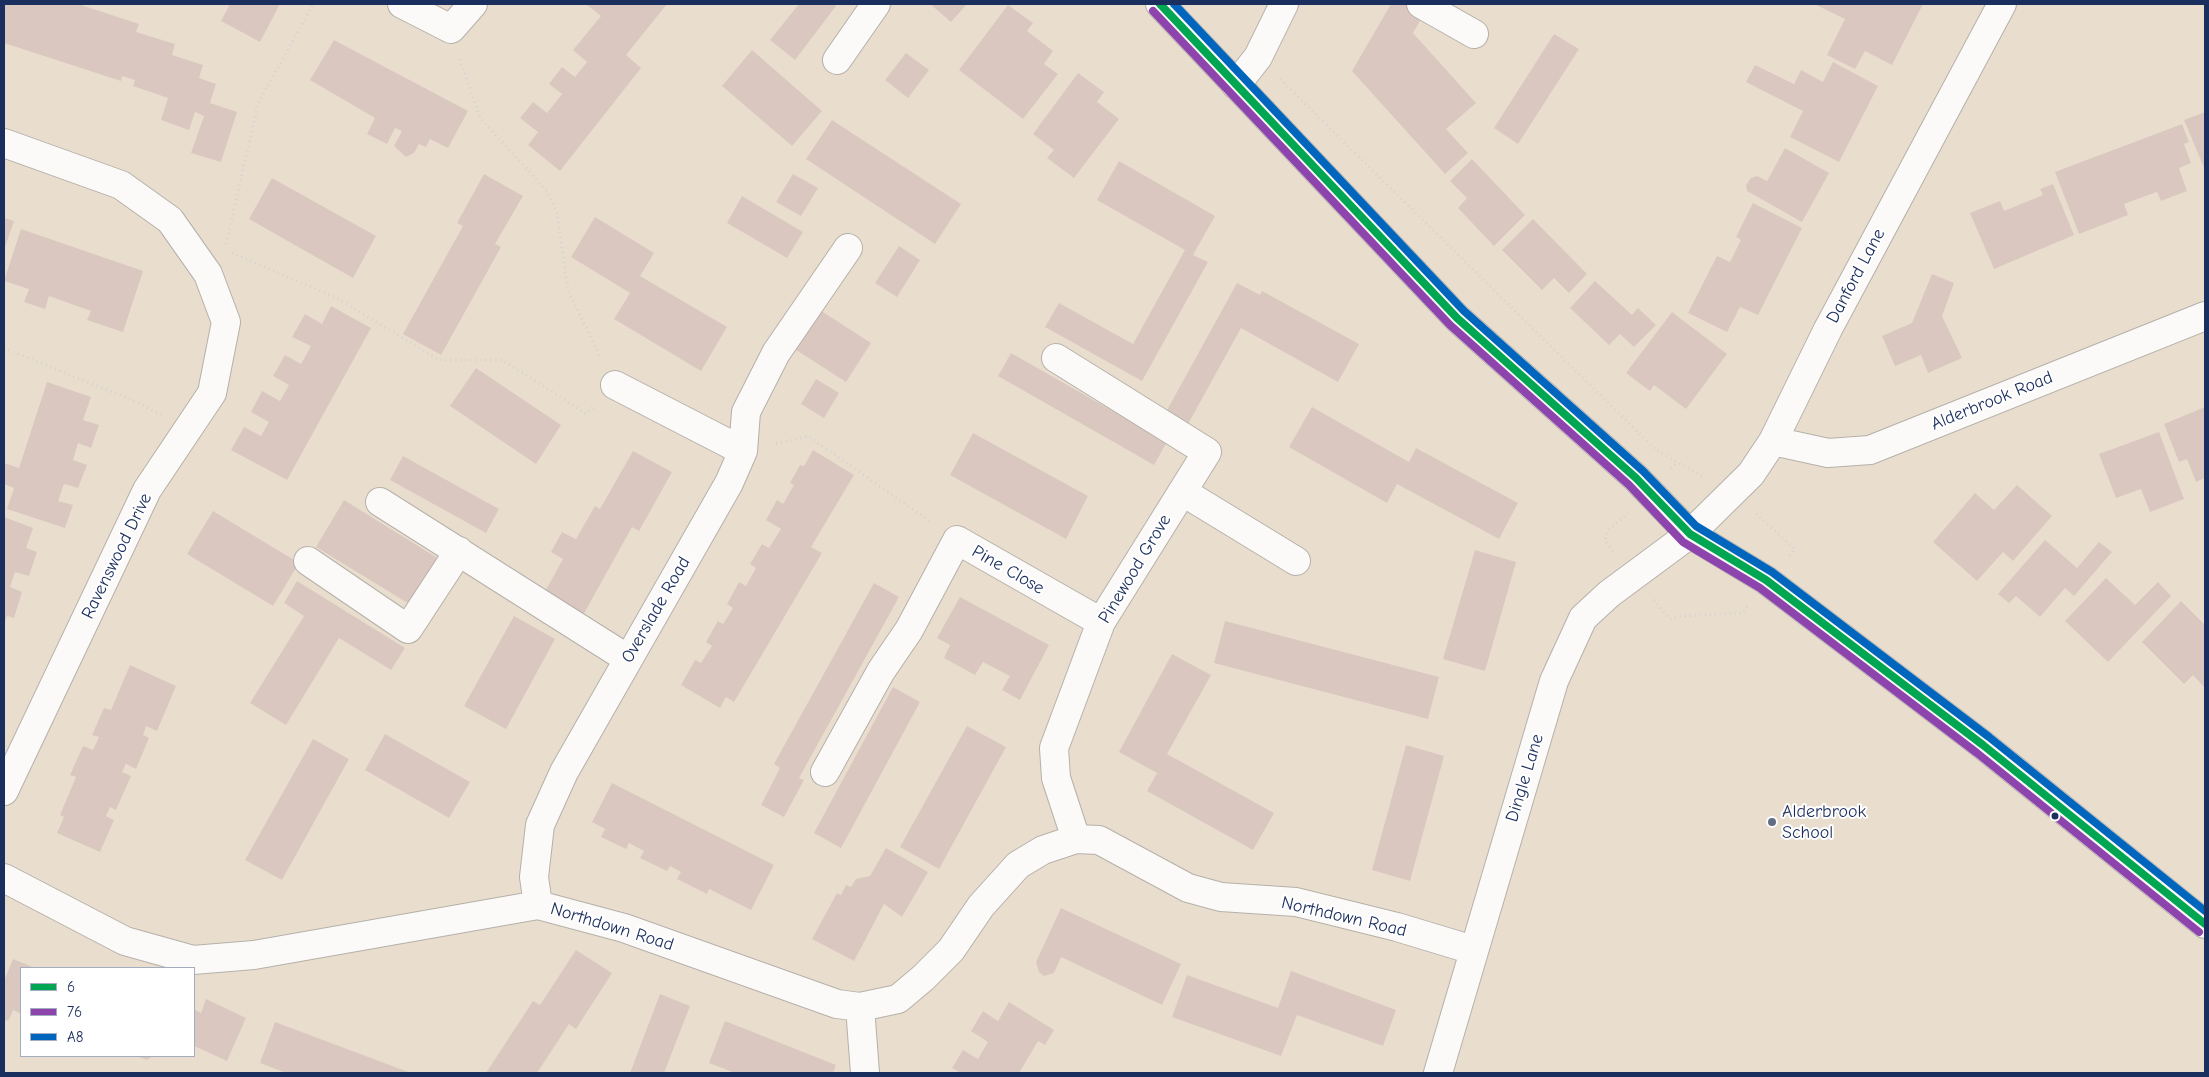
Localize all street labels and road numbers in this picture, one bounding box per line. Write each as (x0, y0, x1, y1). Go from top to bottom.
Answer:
street label: Danford Lane (1822, 225, 1890, 327)
street label: Alderbrook Road (1928, 367, 2056, 435)
street label: Ravenswood Drive (77, 490, 157, 622)
street label: Pinewood Grove (1094, 511, 1176, 627)
street label: Pine Close (968, 541, 1048, 599)
street label: Overslade Road (617, 553, 695, 667)
street label: Dingle Lane (1501, 731, 1549, 825)
street label: Northdown Road (1279, 892, 1409, 942)
street label: Northdown Road (548, 898, 676, 956)

